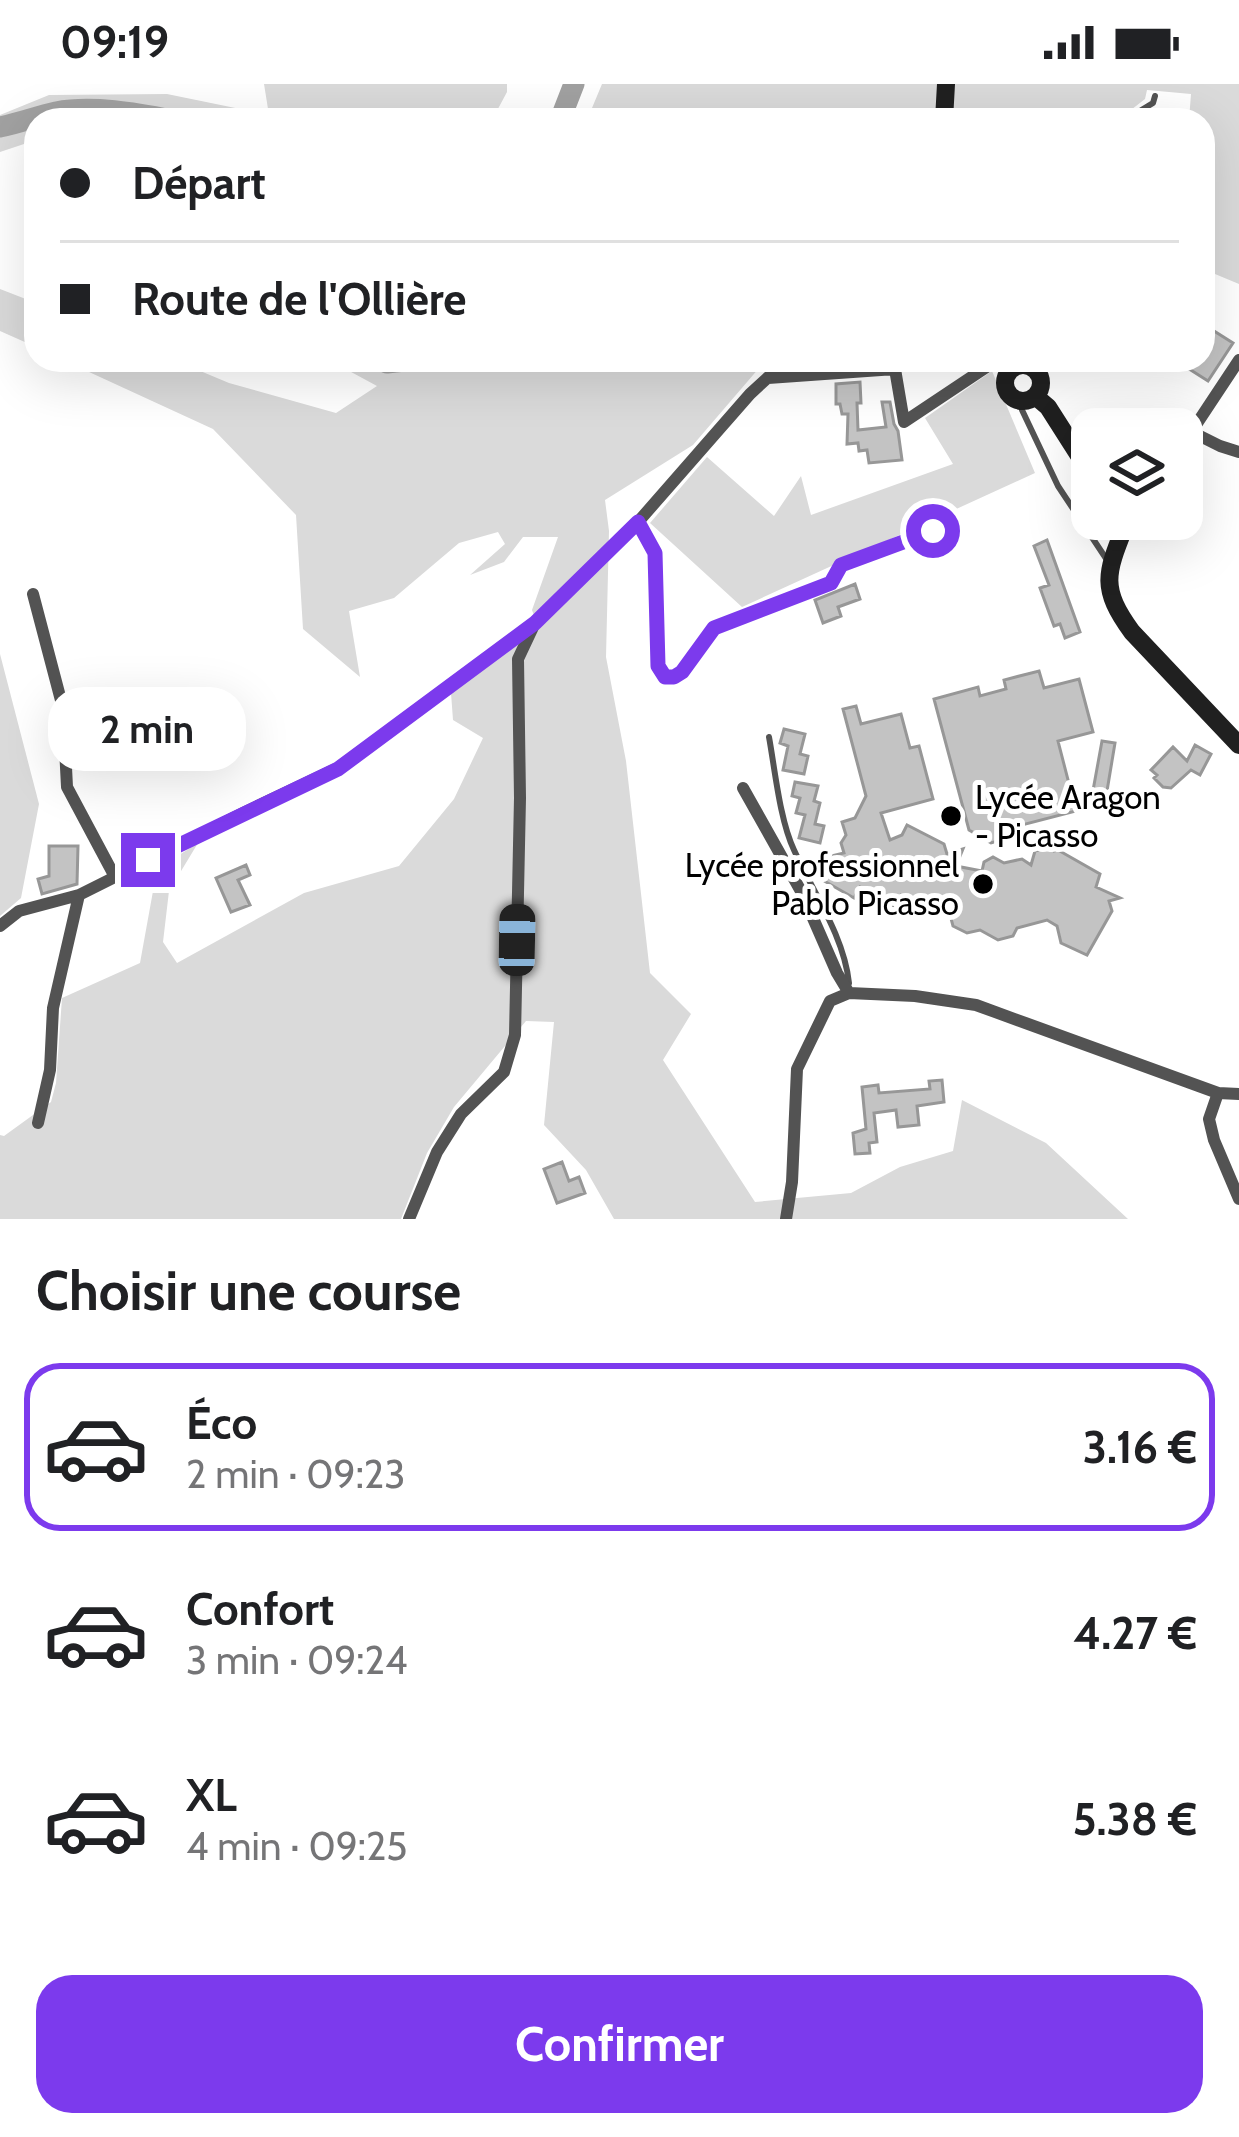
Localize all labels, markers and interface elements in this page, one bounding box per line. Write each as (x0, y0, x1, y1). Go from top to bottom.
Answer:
text: 09:19 (60, 15, 169, 69)
text: Départ (132, 156, 266, 210)
text: Route de l'Ollière (132, 272, 467, 326)
map controls (1071, 408, 1203, 540)
button: layers (1071, 408, 1203, 540)
route start (906, 504, 960, 558)
callout: 2 min (49, 686, 247, 770)
text: 2 min (100, 705, 194, 753)
place label: Lycée Aragon - Picasso (975, 777, 1161, 855)
marker: Lycée Aragon - Picasso (938, 803, 964, 829)
route end (121, 833, 175, 887)
place label: Lycée professionnel Pablo Picasso (685, 845, 959, 923)
marker: Lycée professionnel Pablo Picasso (970, 871, 996, 897)
car (498, 904, 536, 976)
text: Choisir une course (36, 1258, 461, 1324)
icon: car (42, 1393, 150, 1501)
text: Éco (186, 1396, 257, 1450)
text: 3.16 € (1083, 1420, 1197, 1474)
text: 2 min · 09:23 (186, 1450, 405, 1498)
icon: car (42, 1579, 150, 1687)
text: Confort (186, 1582, 334, 1636)
text: 4.27 € (1073, 1606, 1197, 1660)
text: 3 min · 09:24 (186, 1636, 407, 1684)
icon: car (42, 1765, 150, 1873)
text: XL (186, 1768, 237, 1822)
text: 5.38 € (1072, 1792, 1197, 1846)
text: 4 min · 09:25 (186, 1822, 407, 1870)
button: Confirmer (36, 1975, 1203, 2113)

